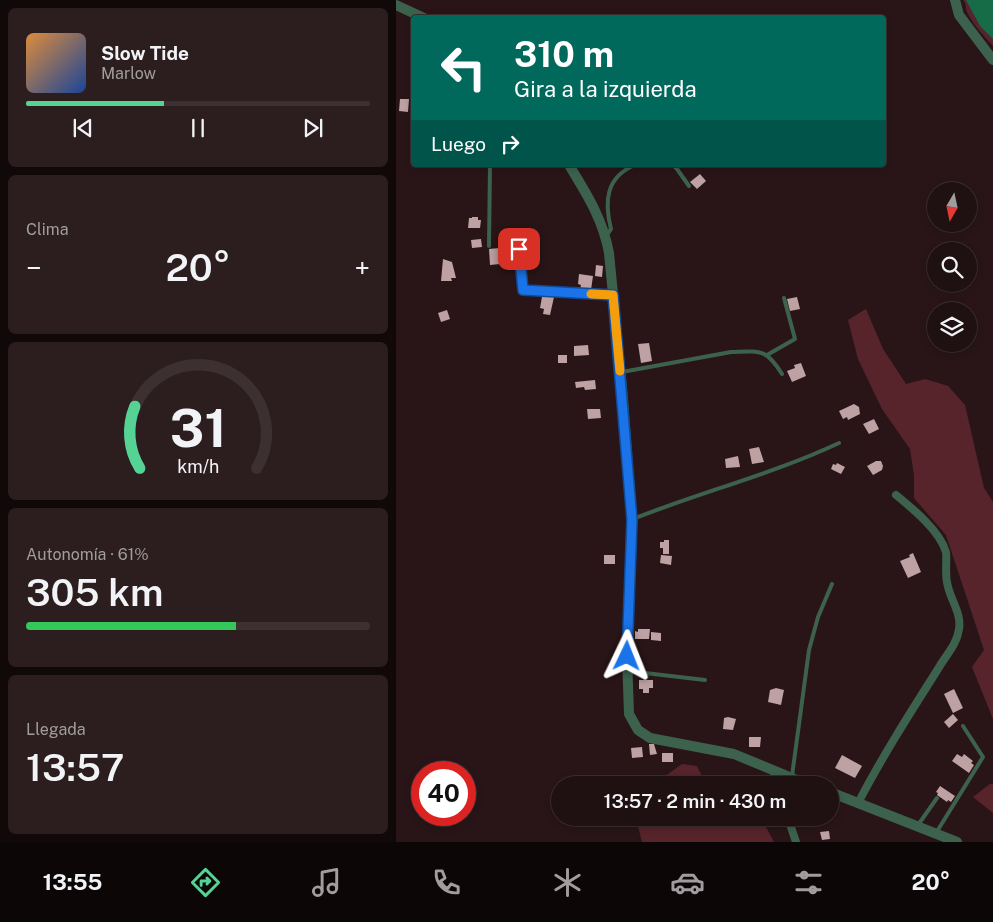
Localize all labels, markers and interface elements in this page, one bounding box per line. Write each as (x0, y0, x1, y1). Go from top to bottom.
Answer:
text: 310 m (514, 34, 614, 75)
icon: left (431, 35, 496, 100)
text: Slow Tide (101, 42, 189, 64)
text: Marlow (101, 64, 156, 83)
text: Gira a la izquierda (514, 76, 697, 102)
icon: previous (69, 114, 97, 142)
icon: pause (184, 114, 212, 142)
icon: next (299, 114, 327, 142)
icon: right (496, 130, 524, 158)
text: Luego (431, 133, 486, 155)
north arrow (927, 182, 977, 232)
map controls (927, 182, 977, 352)
text: Clima (26, 220, 69, 239)
pin (498, 228, 540, 270)
icon: arrive (505, 235, 533, 263)
button: search (927, 242, 977, 292)
text: 20° (165, 245, 231, 290)
text: − (26, 251, 42, 284)
text: + (354, 251, 370, 284)
button: layers (927, 302, 977, 352)
text: 31 (170, 398, 226, 459)
text: km/h (177, 456, 219, 477)
text: Autonomía · 61% (26, 545, 149, 564)
text: 305 km (26, 570, 164, 615)
position arrow (600, 629, 652, 681)
text: Llegada (26, 720, 86, 739)
text: 13:57 (26, 745, 124, 790)
speed limit sign: 40 (411, 761, 476, 826)
text: 13:57 · 2 min · 430 m (604, 790, 786, 812)
icon: directions (188, 865, 223, 900)
icon: music (309, 865, 344, 900)
icon: phone (429, 865, 464, 900)
icon: climate (550, 865, 585, 900)
icon: car (670, 865, 705, 900)
icon: filters (791, 865, 826, 900)
text: 13:55 (43, 869, 102, 895)
text: 20° (912, 869, 950, 895)

